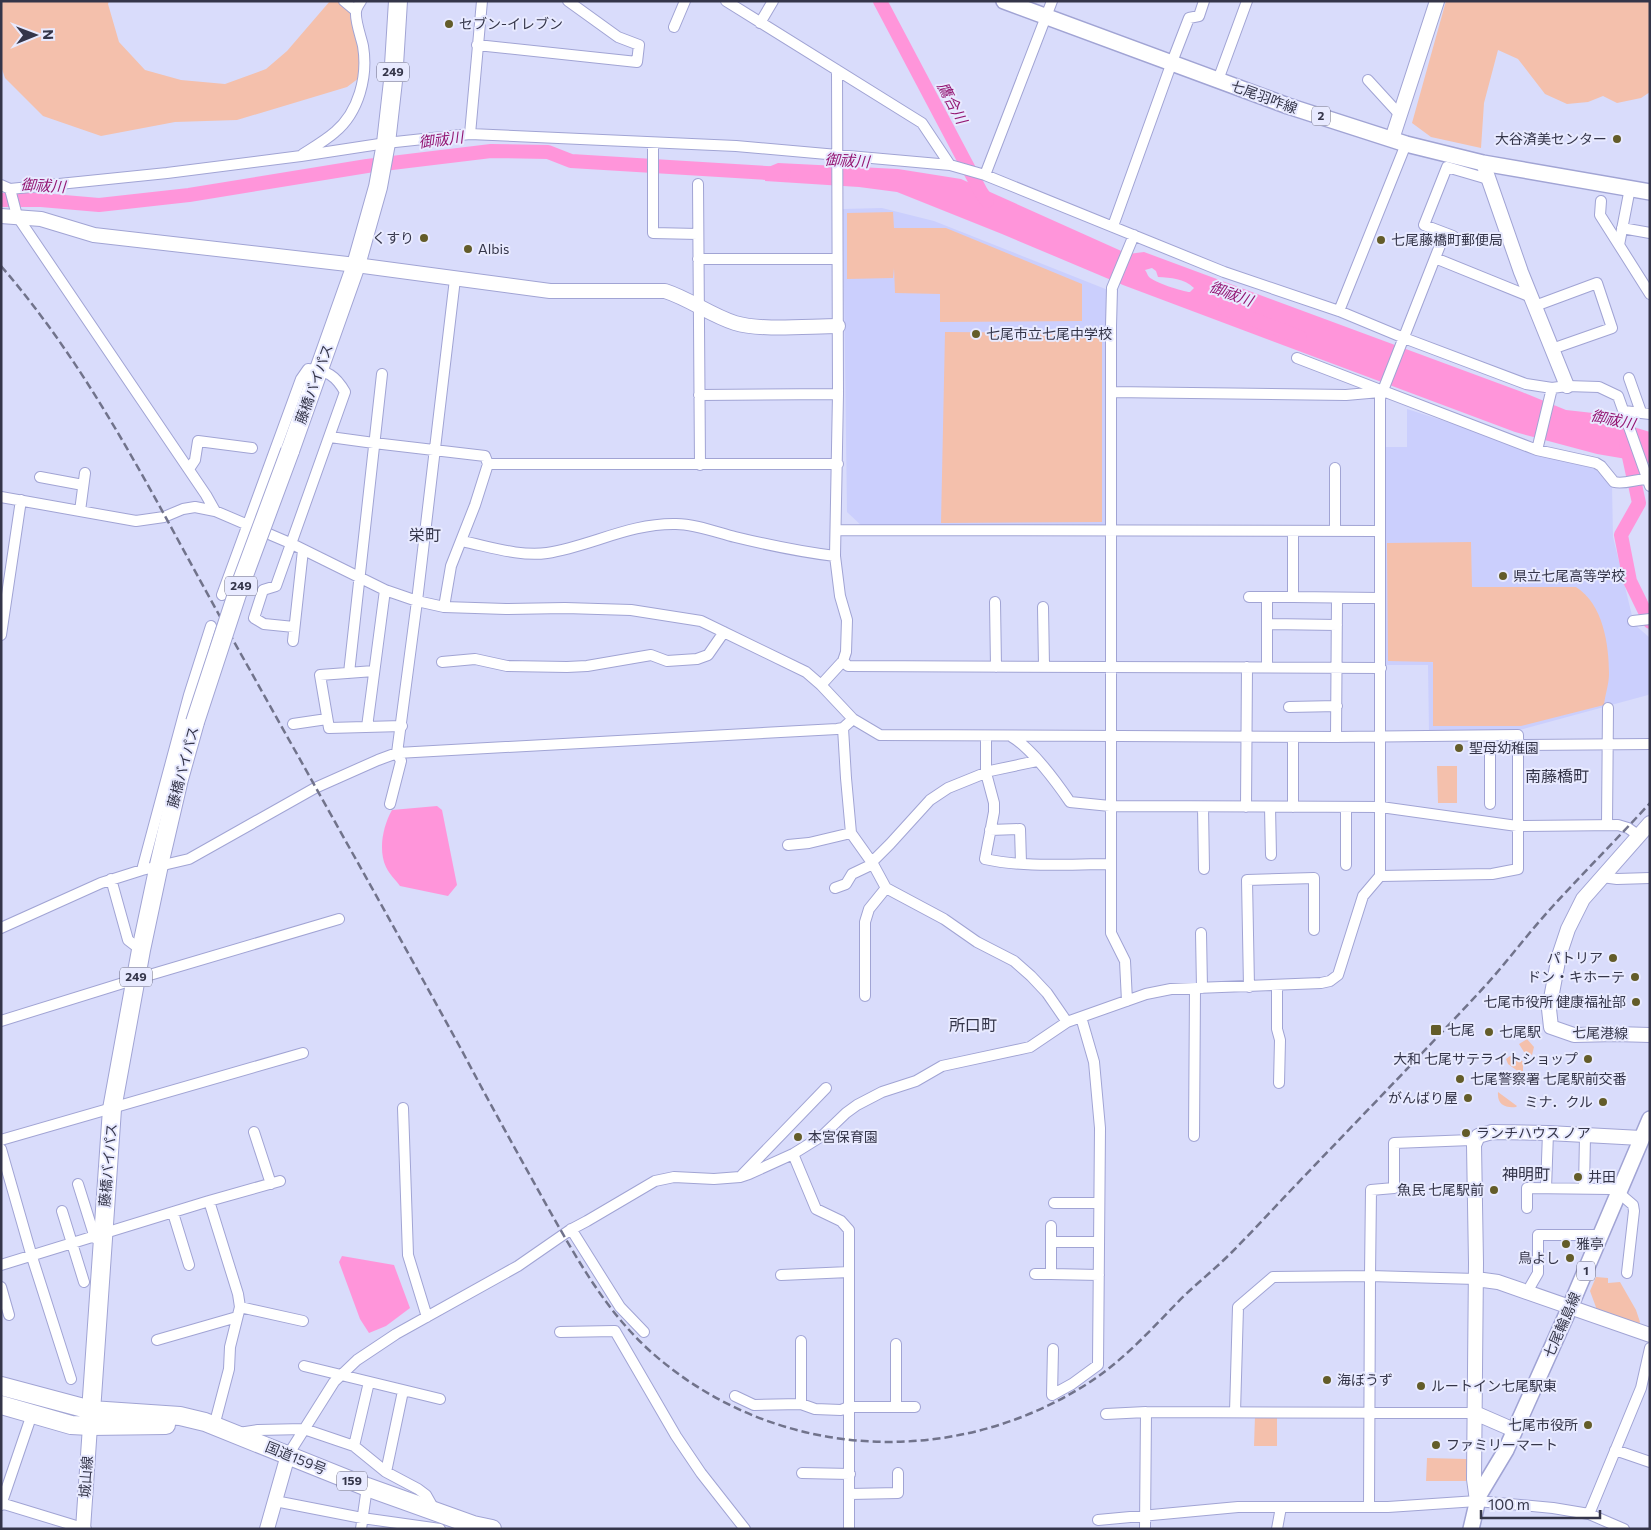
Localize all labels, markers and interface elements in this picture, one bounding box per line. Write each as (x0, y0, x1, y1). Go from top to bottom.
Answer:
north arrow (10, 10, 60, 60)
place label: セブン-イレブン (459, 15, 563, 32)
marker: セブン-イレブン (443, 18, 455, 30)
text: N (40, 29, 57, 40)
road number: 249 (377, 62, 409, 82)
street label: 七尾羽咋線 (1228, 77, 1300, 116)
water label: 鷹合川 (934, 78, 972, 128)
road number: 2 (1312, 106, 1330, 125)
water label: 御祓川 (417, 127, 466, 151)
place label: 大谷済美センター (1495, 130, 1607, 147)
marker: 大谷済美センター (1611, 133, 1623, 145)
water label: 御祓川 (824, 150, 872, 170)
water label: 御祓川 (20, 175, 68, 195)
place label: くすり (372, 229, 414, 246)
place label: 七尾藤橋町郵便局 (1391, 231, 1503, 248)
marker: くすり (418, 232, 430, 244)
marker: 七尾藤橋町郵便局 (1375, 234, 1387, 246)
place label: Albis (478, 240, 509, 257)
marker: Albis (462, 243, 474, 255)
water label: 御祓川 (1207, 277, 1257, 310)
place label: 七尾市立七尾中学校 (986, 325, 1112, 342)
marker: 七尾市立七尾中学校 (970, 328, 982, 340)
street label: 藤橋バイパス (291, 342, 336, 426)
water label: 御祓川 (1589, 406, 1639, 433)
district label: 栄町 (409, 525, 441, 544)
place label: 県立七尾高等学校 (1513, 567, 1625, 584)
marker: 県立七尾高等学校 (1497, 570, 1509, 582)
road number: 249 (225, 576, 257, 596)
street label: 藤橋バイパス (163, 724, 202, 810)
place label: 聖母幼稚園 (1469, 739, 1539, 756)
marker: 聖母幼稚園 (1453, 742, 1465, 754)
district label: 南藤橋町 (1525, 766, 1589, 785)
place label: パトリア (1547, 949, 1603, 966)
marker: パトリア (1607, 952, 1619, 964)
road number: 249 (120, 968, 152, 986)
place label: ドン・キホーテ (1527, 968, 1625, 985)
marker: ドン・キホーテ (1629, 971, 1641, 983)
place label: 七尾市役所 健康福祉部 (1483, 993, 1626, 1010)
marker: 七尾市役所 健康福祉部 (1630, 996, 1642, 1008)
district label: 所口町 (949, 1015, 997, 1034)
place label: 七尾 (1447, 1021, 1475, 1038)
marker: 七尾 (1429, 1023, 1443, 1037)
place label: 七尾駅 (1499, 1023, 1541, 1040)
street label: 七尾港線 (1572, 1024, 1628, 1041)
marker: 七尾駅 (1483, 1026, 1495, 1038)
place label: 大和 七尾サテライトショップ (1393, 1050, 1578, 1067)
marker: 大和 七尾サテライトショップ (1582, 1053, 1594, 1065)
place label: 七尾警察署 七尾駅前交番 (1470, 1070, 1627, 1087)
marker: 七尾警察署 七尾駅前交番 (1454, 1073, 1466, 1085)
place label: がんばり屋 (1388, 1089, 1458, 1106)
marker: がんばり屋 (1462, 1092, 1474, 1104)
place label: ミナ．クル (1525, 1093, 1593, 1110)
marker: ミナ．クル (1597, 1096, 1609, 1108)
street label: 藤橋バイパス (95, 1123, 120, 1207)
place label: ランチハウス ノア (1476, 1124, 1591, 1141)
marker: ランチハウス ノア (1460, 1127, 1472, 1139)
place label: 本宮保育園 (808, 1128, 878, 1145)
marker: 本宮保育園 (792, 1131, 804, 1143)
district label: 神明町 (1502, 1164, 1550, 1183)
place label: 井田 (1588, 1168, 1616, 1185)
marker: 井田 (1572, 1171, 1584, 1183)
place label: 魚民 七尾駅前 (1397, 1181, 1484, 1198)
marker: 魚民 七尾駅前 (1488, 1184, 1500, 1196)
place label: 雅亭 (1576, 1235, 1604, 1252)
marker: 雅亭 (1560, 1238, 1572, 1250)
place label: 鳥よし (1518, 1249, 1560, 1266)
marker: 鳥よし (1564, 1252, 1576, 1264)
road number: 1 (1577, 1262, 1595, 1280)
street label: 七尾輪島線 (1540, 1289, 1584, 1360)
place label: 海ぼうず (1337, 1371, 1393, 1388)
marker: 海ぼうず (1321, 1374, 1333, 1386)
place label: ルートイン七尾駅東 (1431, 1377, 1557, 1394)
marker: ルートイン七尾駅東 (1415, 1380, 1427, 1392)
place label: 七尾市役所 (1508, 1416, 1578, 1433)
marker: 七尾市役所 (1582, 1419, 1594, 1431)
place label: ファミリーマート (1446, 1436, 1558, 1453)
street label: 国道159号 (263, 1438, 329, 1478)
marker: ファミリーマート (1430, 1439, 1442, 1451)
street label: 城山線 (76, 1455, 95, 1499)
road number: 159 (337, 1472, 367, 1490)
scale bar (1481, 1488, 1600, 1520)
text: 100 m (1488, 1495, 1530, 1513)

